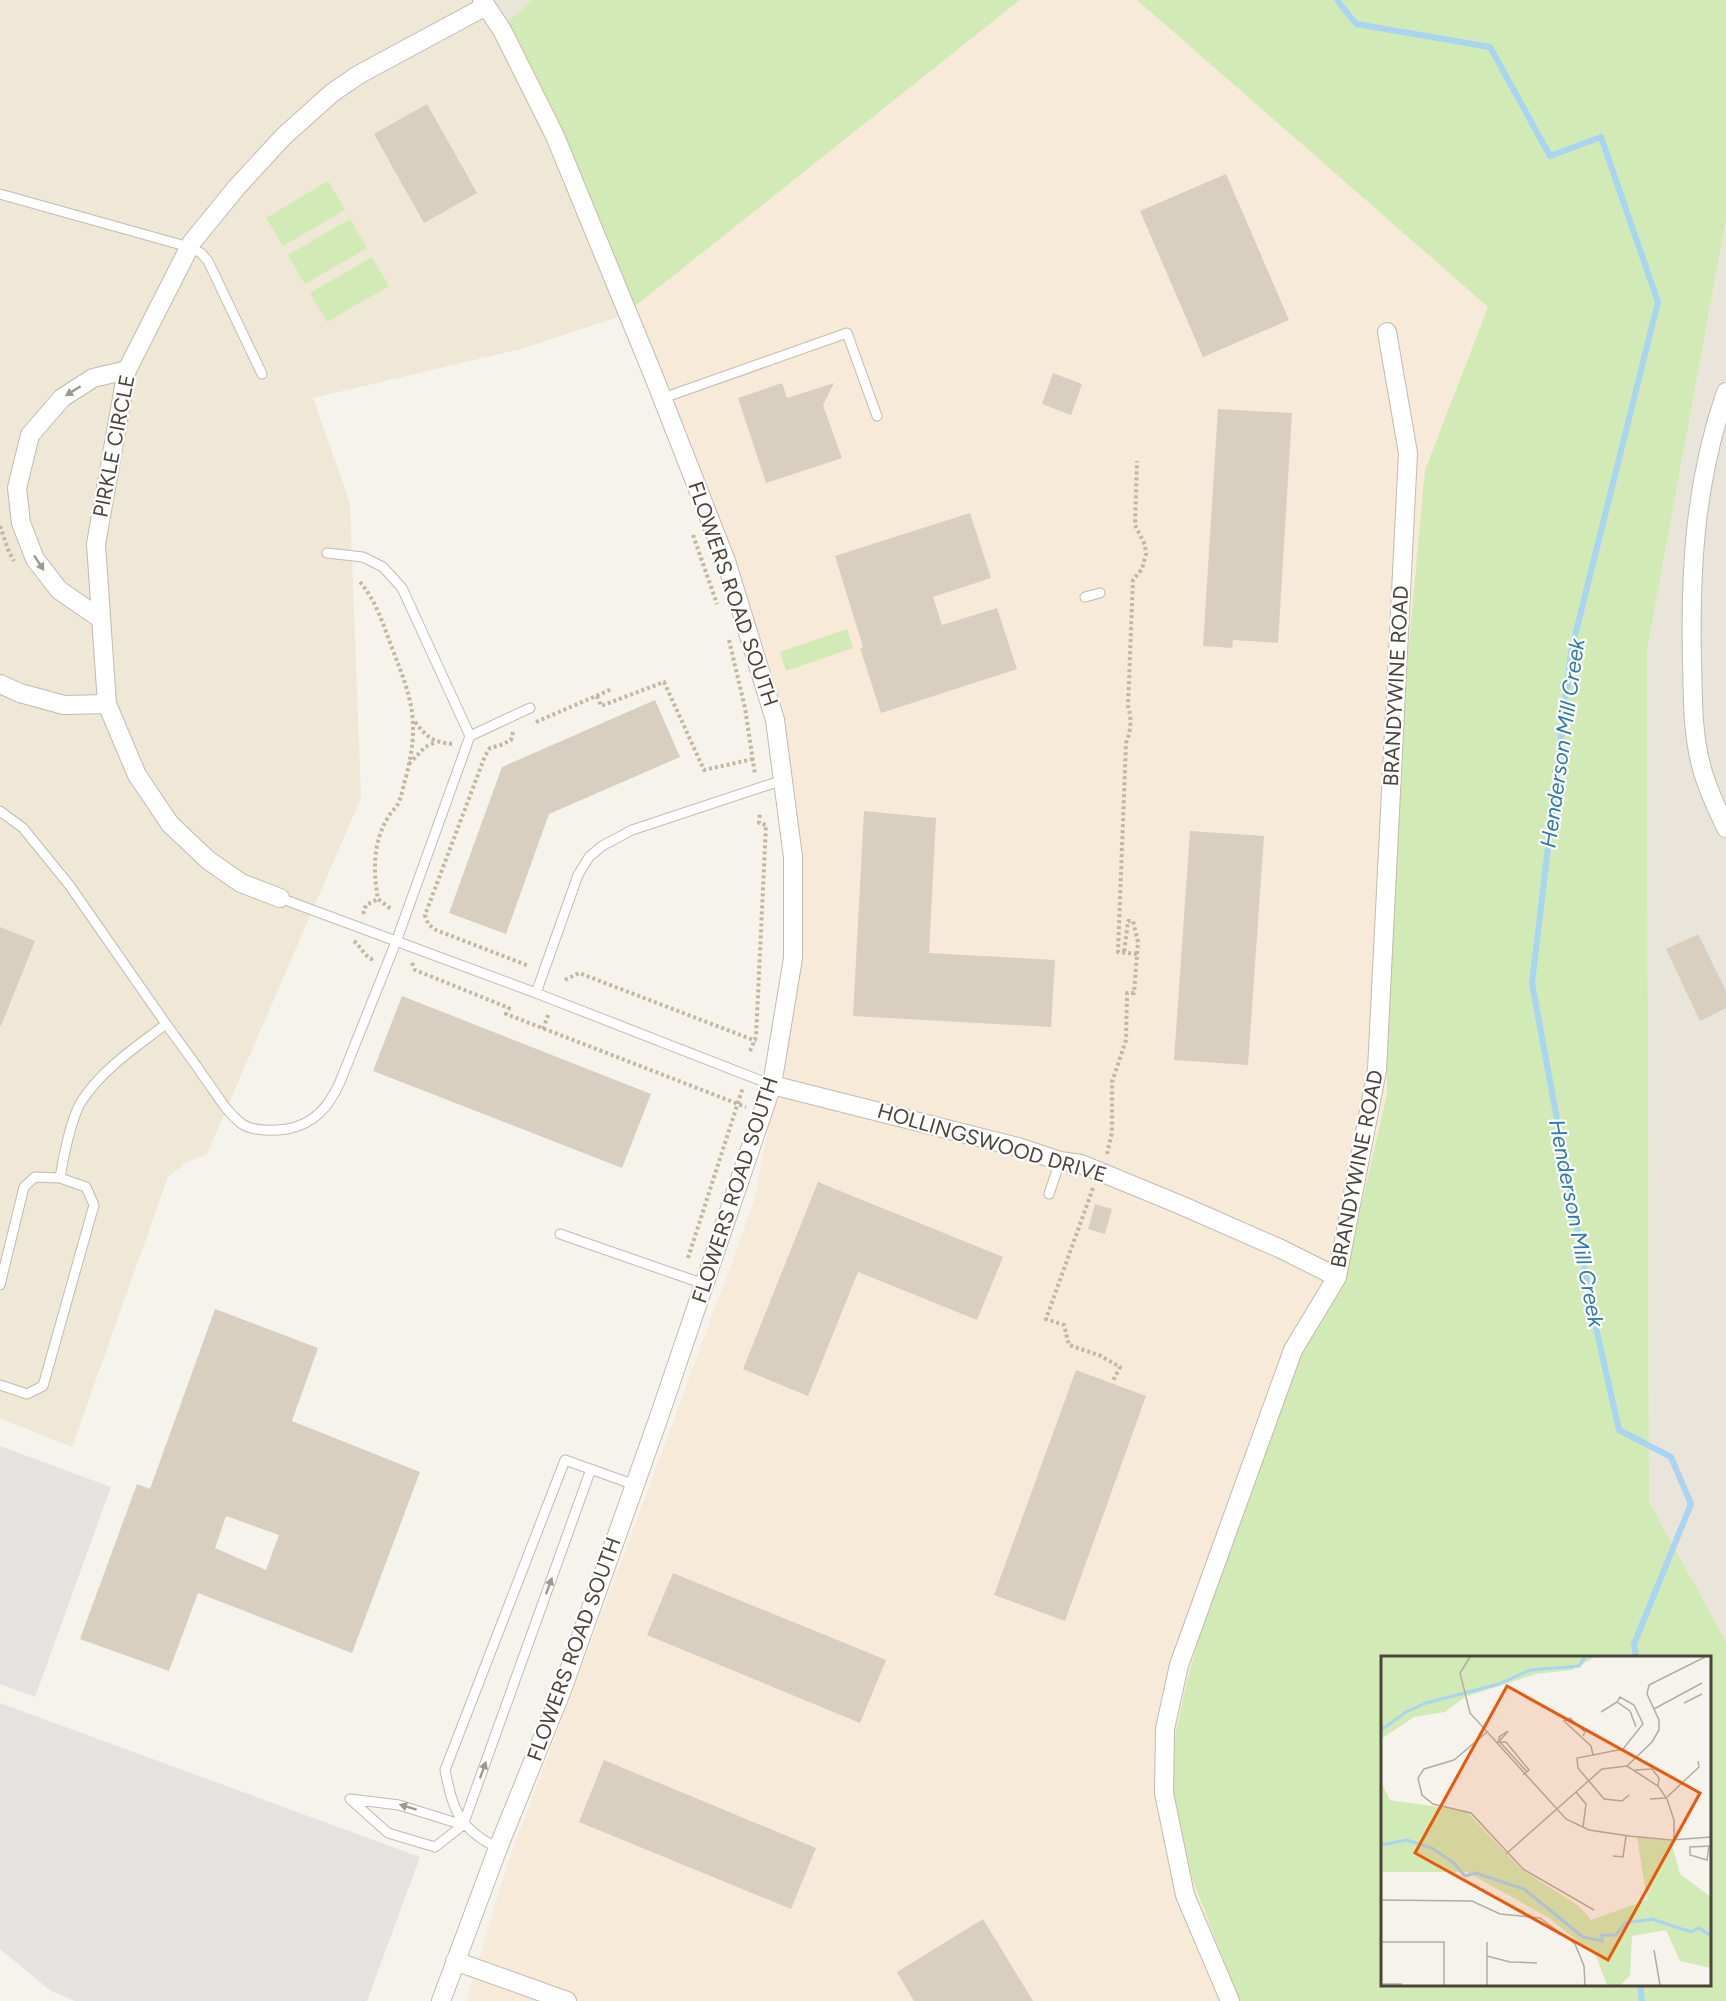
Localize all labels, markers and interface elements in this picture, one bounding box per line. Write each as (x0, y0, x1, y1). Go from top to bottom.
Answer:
street label: PIRKLE CIRCLE (87, 372, 140, 519)
one-way arrow (65, 385, 81, 396)
street label: FLOWERS ROAD SOUTH (683, 478, 784, 710)
one-way arrow (33, 554, 45, 570)
street label: BRANDYWINE ROAD (1378, 585, 1413, 787)
water label: Henderson Mill Creek (1534, 635, 1591, 849)
street label: BRANDYWINE ROAD (1325, 1068, 1388, 1270)
street label: FLOWERS ROAD SOUTH (686, 1074, 783, 1306)
street label: HOLLINGSWOOD DRIVE (875, 1098, 1110, 1187)
water label: Henderson Mill Creek (1543, 1117, 1610, 1331)
street label: FLOWERS ROAD SOUTH (521, 1533, 626, 1764)
one-way arrow (545, 1577, 555, 1595)
inset map (1381, 1656, 1711, 1986)
one-way arrow (479, 1761, 489, 1779)
one-way arrow (399, 1802, 417, 1811)

